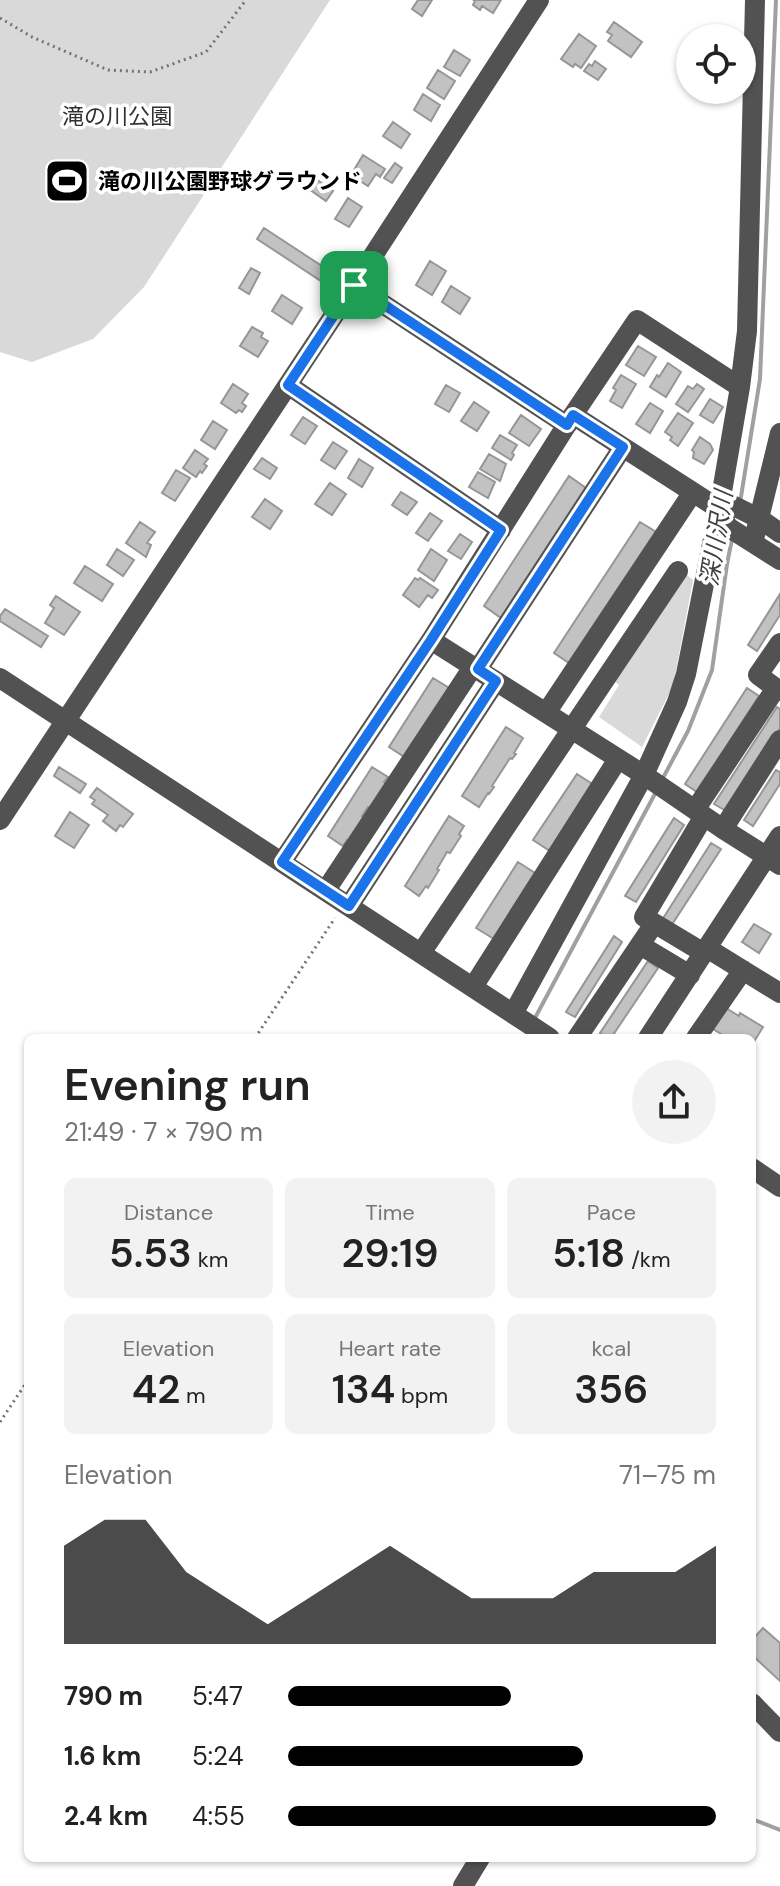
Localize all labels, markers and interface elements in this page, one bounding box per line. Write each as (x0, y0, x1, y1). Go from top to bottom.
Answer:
map controls (676, 24, 756, 104)
button: locate (676, 24, 756, 104)
park label: 滝の川公園 (62, 102, 172, 131)
sports icon: 滝の川公園野球グラウンド (43, 157, 91, 205)
place label: 滝の川公園野球グラウンド (98, 167, 362, 196)
pin (320, 251, 388, 319)
icon: arrive (332, 263, 376, 307)
water label: 深川沢川 (693, 485, 739, 588)
text: Evening run (64, 1056, 311, 1114)
button: share (632, 1060, 716, 1144)
text: 21:49 · 7 × 790 m (64, 1115, 263, 1149)
text: Distance (124, 1198, 213, 1227)
text: Time (365, 1198, 415, 1227)
text: Pace (587, 1198, 636, 1227)
text: 5.53 (109, 1227, 192, 1279)
text: 29:19 (342, 1227, 438, 1279)
text: 5:18 (552, 1227, 625, 1279)
text: km (192, 1245, 228, 1274)
text: /km (625, 1245, 671, 1274)
text: Elevation (123, 1334, 215, 1363)
text: Heart rate (339, 1334, 441, 1363)
text: kcal (591, 1334, 631, 1363)
text: 42 (132, 1363, 180, 1415)
text: 134 (332, 1363, 395, 1415)
text: 356 (574, 1363, 648, 1415)
text: m (180, 1381, 206, 1410)
text: bpm (395, 1381, 448, 1410)
text: Elevation (64, 1458, 172, 1492)
text: 71–75 m (619, 1458, 716, 1492)
text: 790 m (64, 1679, 143, 1713)
text: 5:47 (192, 1679, 243, 1713)
text: 1.6 km (64, 1739, 141, 1773)
text: 5:24 (192, 1739, 243, 1773)
text: 2.4 km (64, 1799, 148, 1833)
text: 4:55 (192, 1799, 245, 1833)

